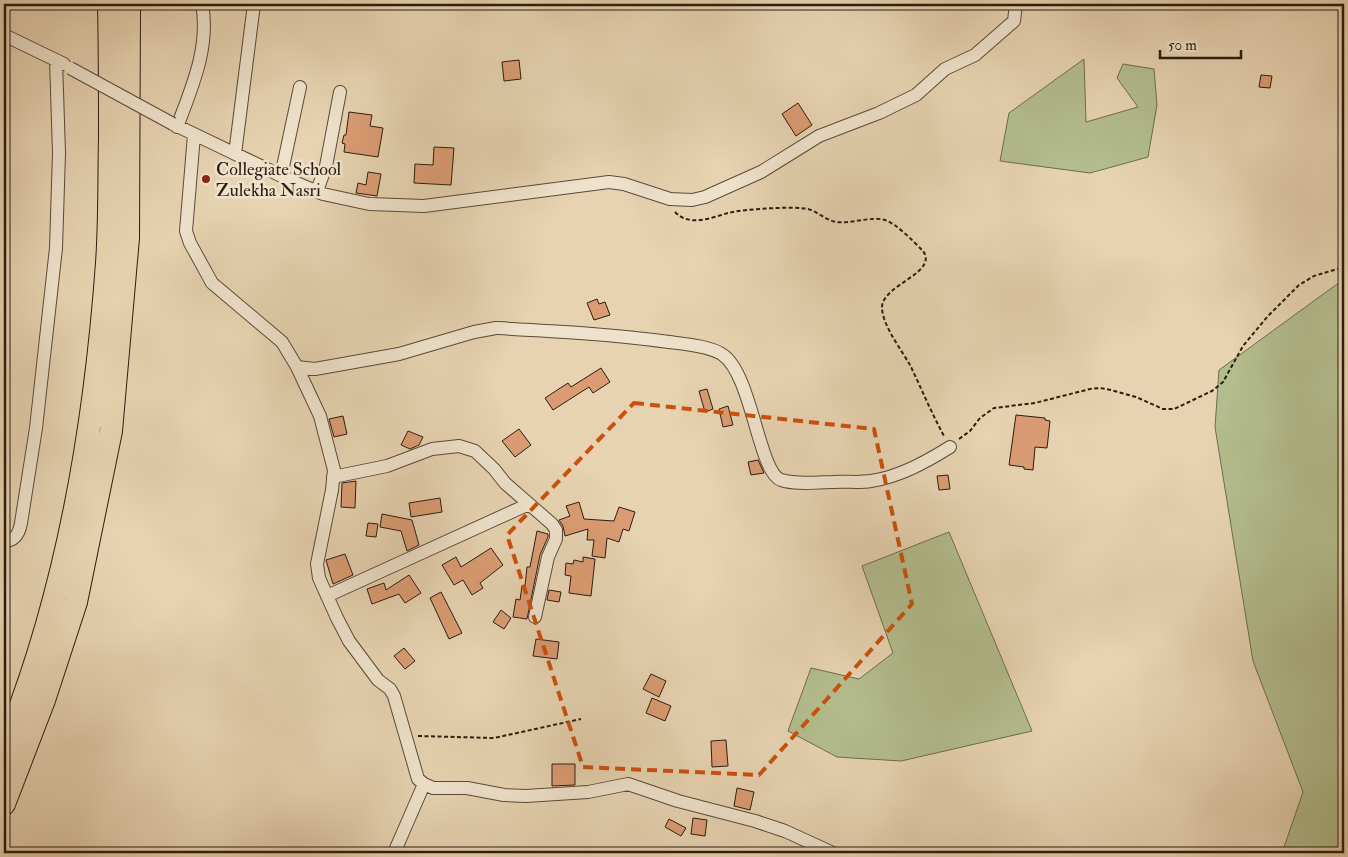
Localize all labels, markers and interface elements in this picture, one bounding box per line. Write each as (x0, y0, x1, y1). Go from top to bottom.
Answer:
scale bar (1160, 28, 1242, 60)
text: 50 m (1168, 36, 1197, 55)
place label: Collegiate School Zulekha Nasri (216, 158, 342, 202)
marker: Collegiate School Zulekha Nasri (200, 173, 212, 185)

